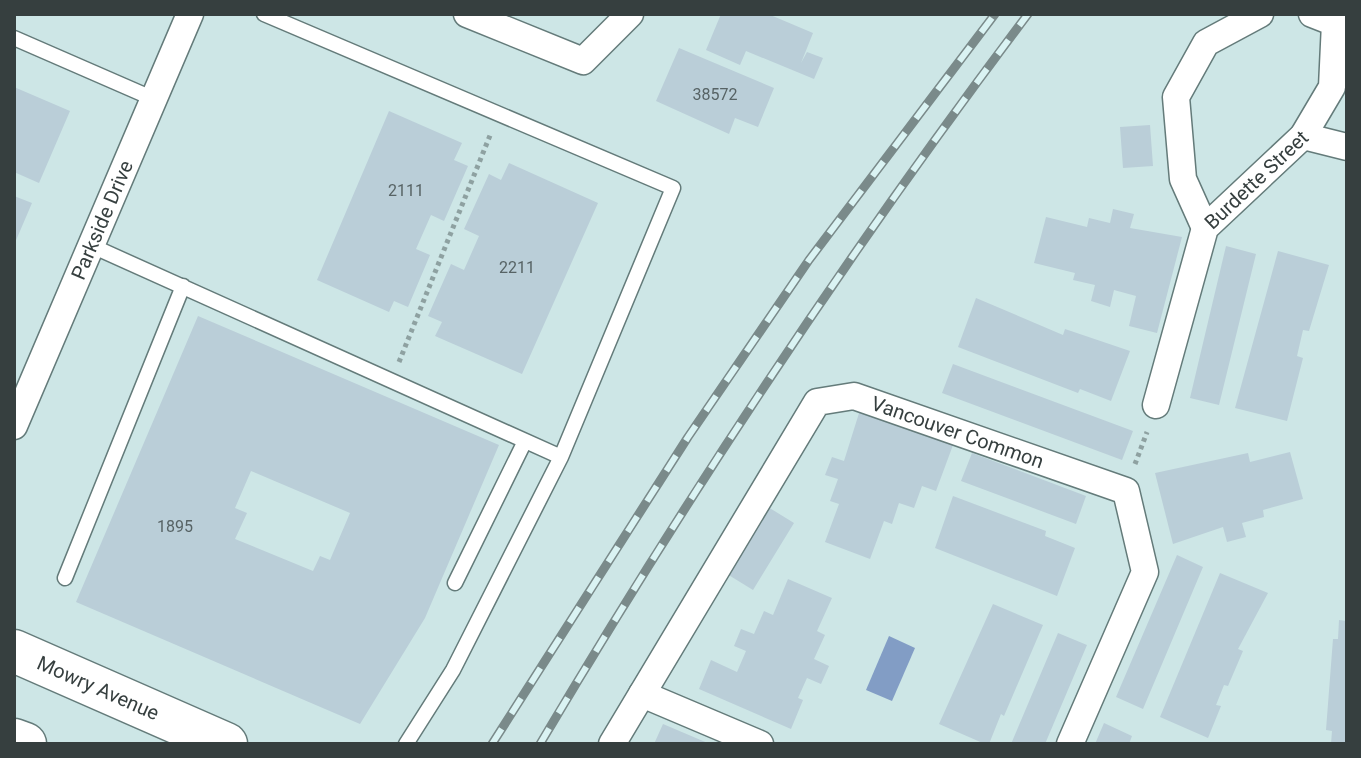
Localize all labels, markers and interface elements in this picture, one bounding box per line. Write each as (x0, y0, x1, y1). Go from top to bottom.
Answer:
house number: 38572 (693, 85, 737, 104)
street label: Burdette Street (1199, 125, 1313, 234)
street label: Parkside Drive (66, 157, 138, 283)
house number: 2111 (388, 181, 424, 200)
house number: 2211 (499, 258, 535, 277)
street label: Vancouver Common (868, 391, 1047, 473)
house number: 1895 (157, 517, 193, 536)
street label: Mowry Avenue (34, 651, 163, 725)

